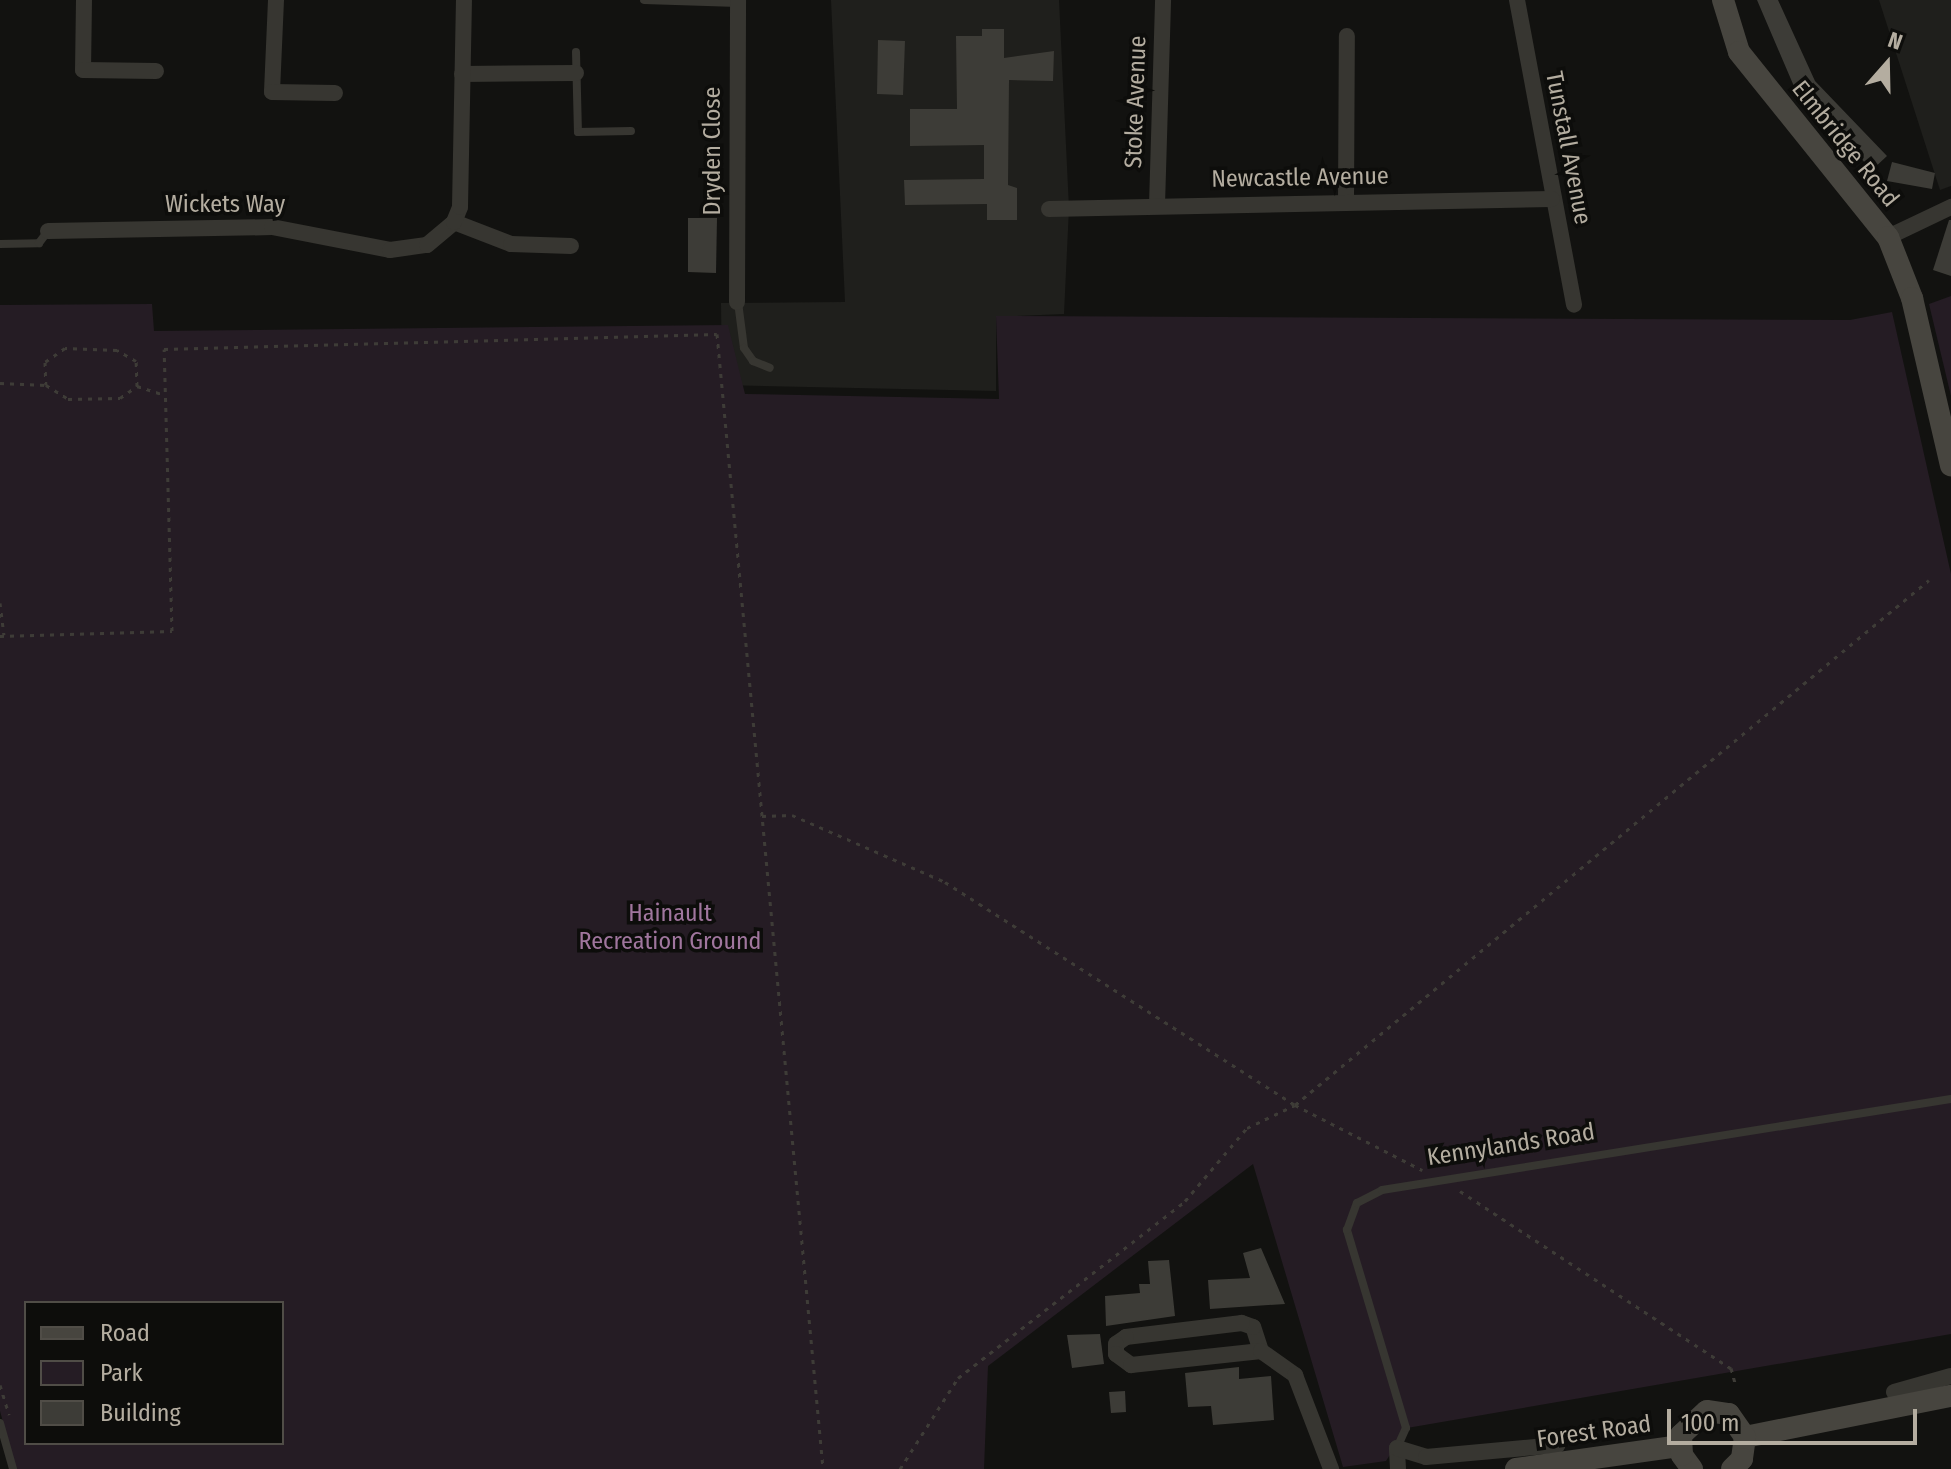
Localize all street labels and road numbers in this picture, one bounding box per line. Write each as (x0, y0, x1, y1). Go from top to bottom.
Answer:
street label: Stoke Avenue (1119, 35, 1153, 169)
street label: Tunstall Avenue (1539, 69, 1597, 227)
street label: Elmbridge Road (1785, 75, 1905, 213)
street label: Dryden Close (699, 87, 727, 215)
street label: Newcastle Avenue (1211, 162, 1389, 194)
street label: Wickets Way (165, 191, 285, 219)
street label: Kennylands Road (1425, 1118, 1597, 1172)
street label: Forest Road (1535, 1410, 1653, 1454)

